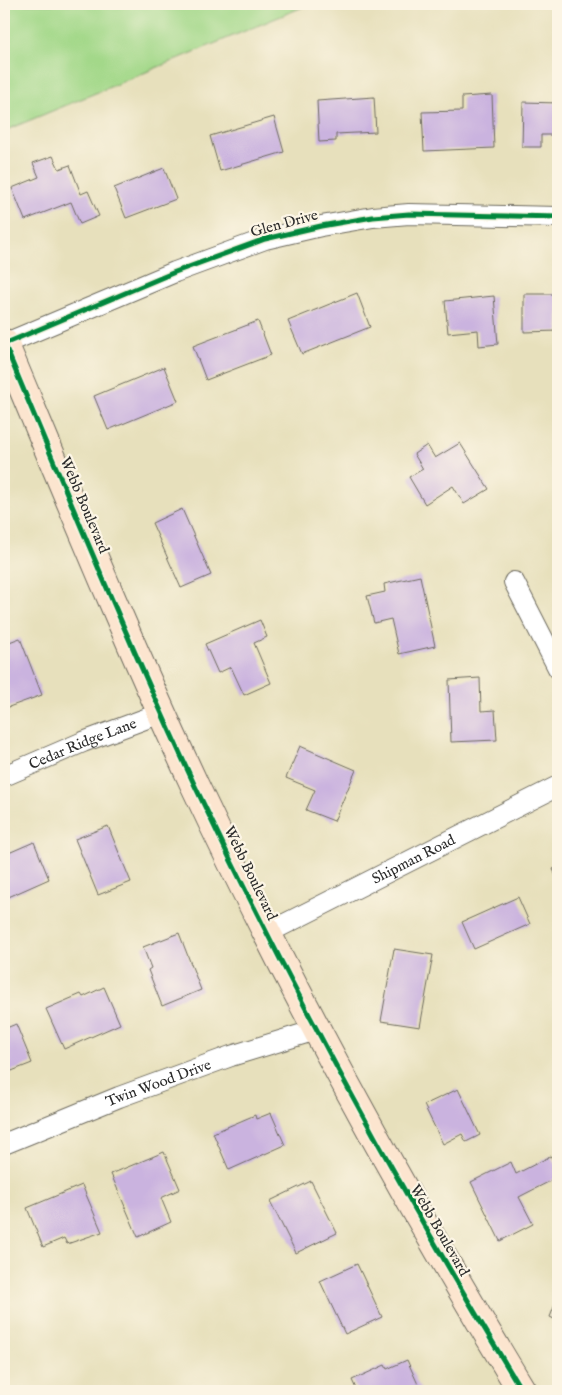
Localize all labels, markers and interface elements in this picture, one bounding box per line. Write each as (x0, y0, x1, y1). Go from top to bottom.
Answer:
street label: Glen Drive (248, 205, 320, 242)
street label: Webb Boulevard (56, 454, 114, 557)
street label: Cedar Ridge Lane (26, 714, 139, 774)
street label: Webb Boulevard (219, 823, 282, 925)
street label: Shipman Road (369, 830, 459, 889)
street label: Twin Wood Drive (103, 1055, 214, 1111)
street label: Webb Boulevard (406, 1181, 474, 1280)

